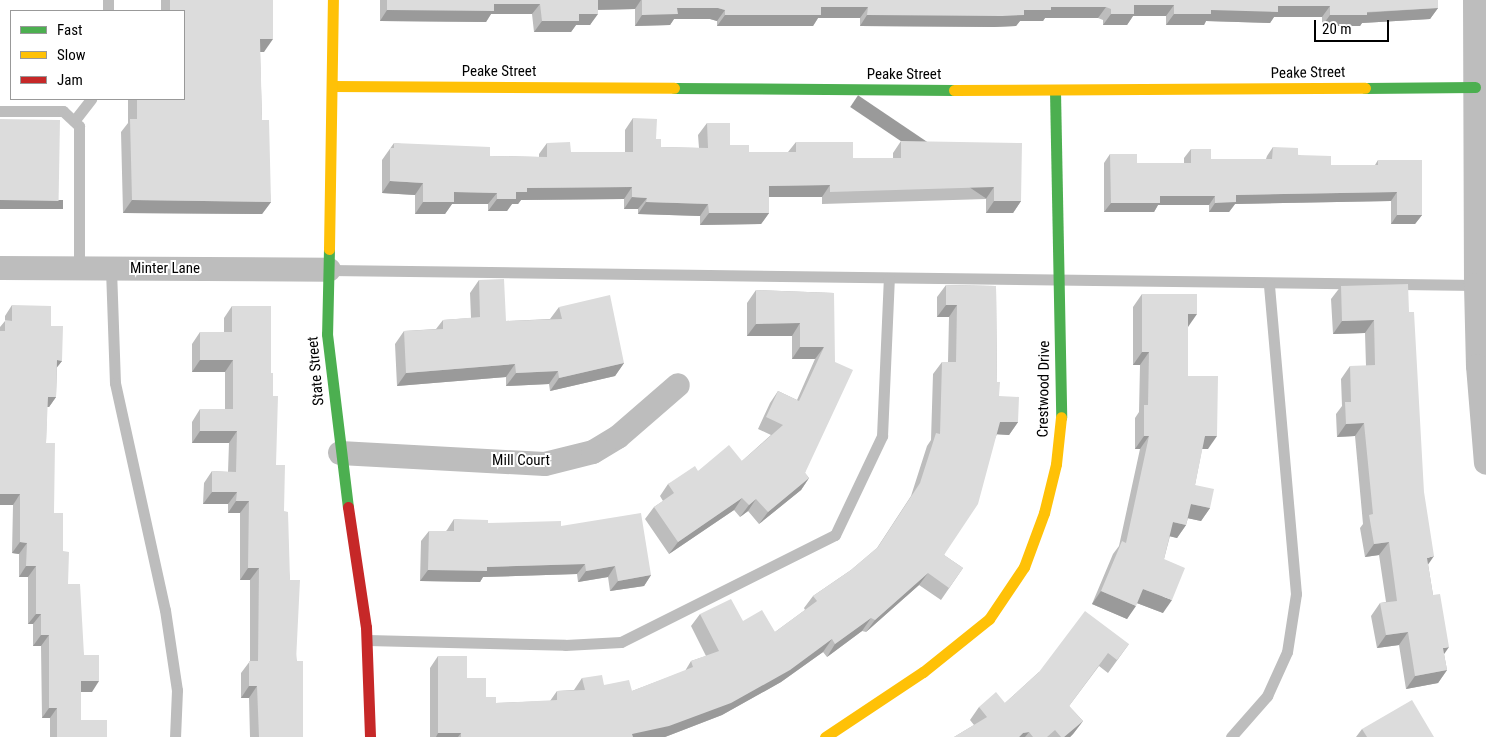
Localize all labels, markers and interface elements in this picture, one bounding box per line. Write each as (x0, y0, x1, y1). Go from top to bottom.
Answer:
legend (10, 10, 185, 100)
scale bar (1316, 10, 1391, 42)
text: 20 m (1322, 20, 1352, 38)
text: Fast (57, 21, 82, 39)
text: Slow (57, 46, 86, 64)
street label: Peake Street (462, 63, 536, 81)
street label: Peake Street (1271, 63, 1345, 83)
street label: Peake Street (867, 66, 941, 84)
text: Jam (57, 71, 83, 89)
street label: Minter Lane (130, 260, 200, 278)
street label: State Street (304, 336, 328, 406)
street label: Crestwood Drive (1034, 340, 1054, 438)
street label: Mill Court (492, 452, 550, 470)

